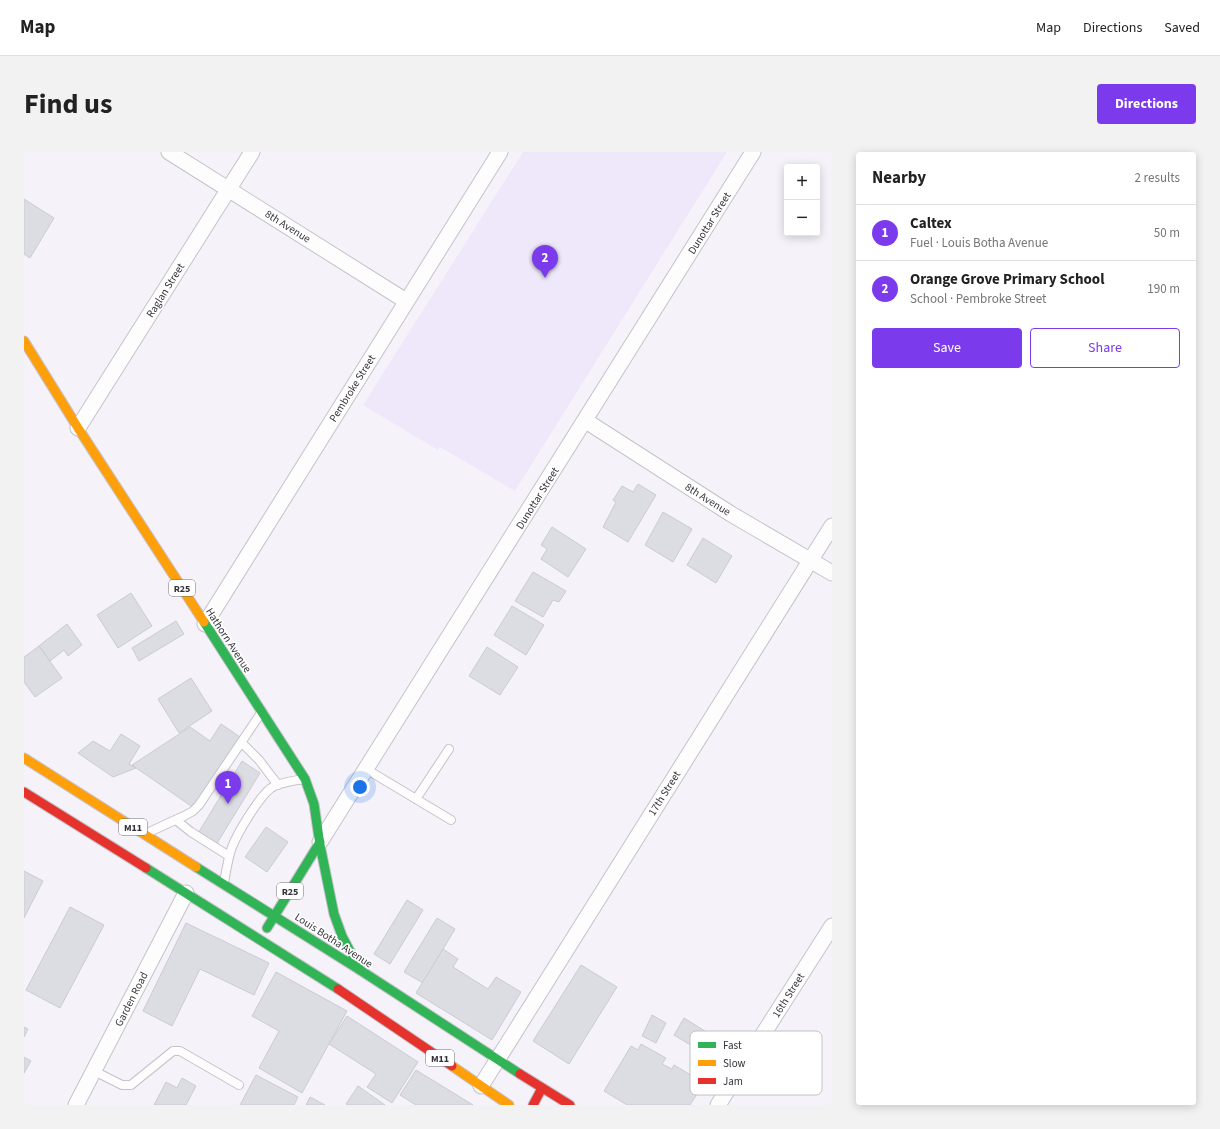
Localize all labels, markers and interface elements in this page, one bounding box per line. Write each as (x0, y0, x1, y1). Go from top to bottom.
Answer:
text: Map (20, 14, 55, 41)
text: Map (1036, 18, 1061, 38)
text: Directions (1083, 18, 1142, 38)
text: Saved (1164, 18, 1200, 38)
text: Find us (24, 84, 112, 124)
button: Directions (1097, 84, 1196, 124)
map controls (784, 164, 820, 236)
button: + (784, 164, 820, 200)
text: Nearby (872, 166, 926, 190)
text: 2 results (1135, 169, 1180, 187)
street label: Dunottar Street (684, 189, 735, 257)
button: − (784, 200, 820, 236)
street label: 8th Avenue (262, 206, 314, 247)
text: Caltex (910, 213, 952, 234)
text: 1 (882, 224, 888, 242)
text: 50 m (1154, 224, 1180, 242)
text: Fuel · Louis Botha Avenue (910, 234, 1048, 252)
pin: 2 (532, 245, 558, 278)
street label: Raglan Street (143, 260, 188, 320)
text: Orange Grove Primary School (910, 269, 1104, 290)
text: 2 (882, 280, 888, 298)
text: 190 m (1147, 280, 1180, 298)
text: School · Pembroke Street (910, 290, 1047, 308)
button: Save (872, 328, 1022, 368)
button: Share (1030, 328, 1180, 368)
street label: Pembroke Street (326, 352, 379, 425)
street label: Dunottar Street (512, 464, 563, 532)
street label: 8th Avenue (682, 479, 734, 520)
road number: R25 (169, 580, 195, 596)
street label: Hathorn Avenue (202, 605, 255, 676)
street label: 17th Street (645, 768, 684, 819)
pin: 1 (215, 771, 241, 804)
your location (350, 777, 370, 797)
road number: M11 (119, 819, 147, 835)
road number: R25 (277, 883, 303, 899)
street label: Louis Botha Avenue (292, 910, 376, 972)
street label: Garden Road (111, 969, 152, 1029)
street label: 16th Street (769, 970, 808, 1021)
legend (690, 1031, 822, 1095)
text: Fast (723, 1038, 742, 1053)
road number: M11 (426, 1050, 454, 1066)
text: Slow (723, 1056, 746, 1071)
text: Jam (723, 1074, 743, 1089)

